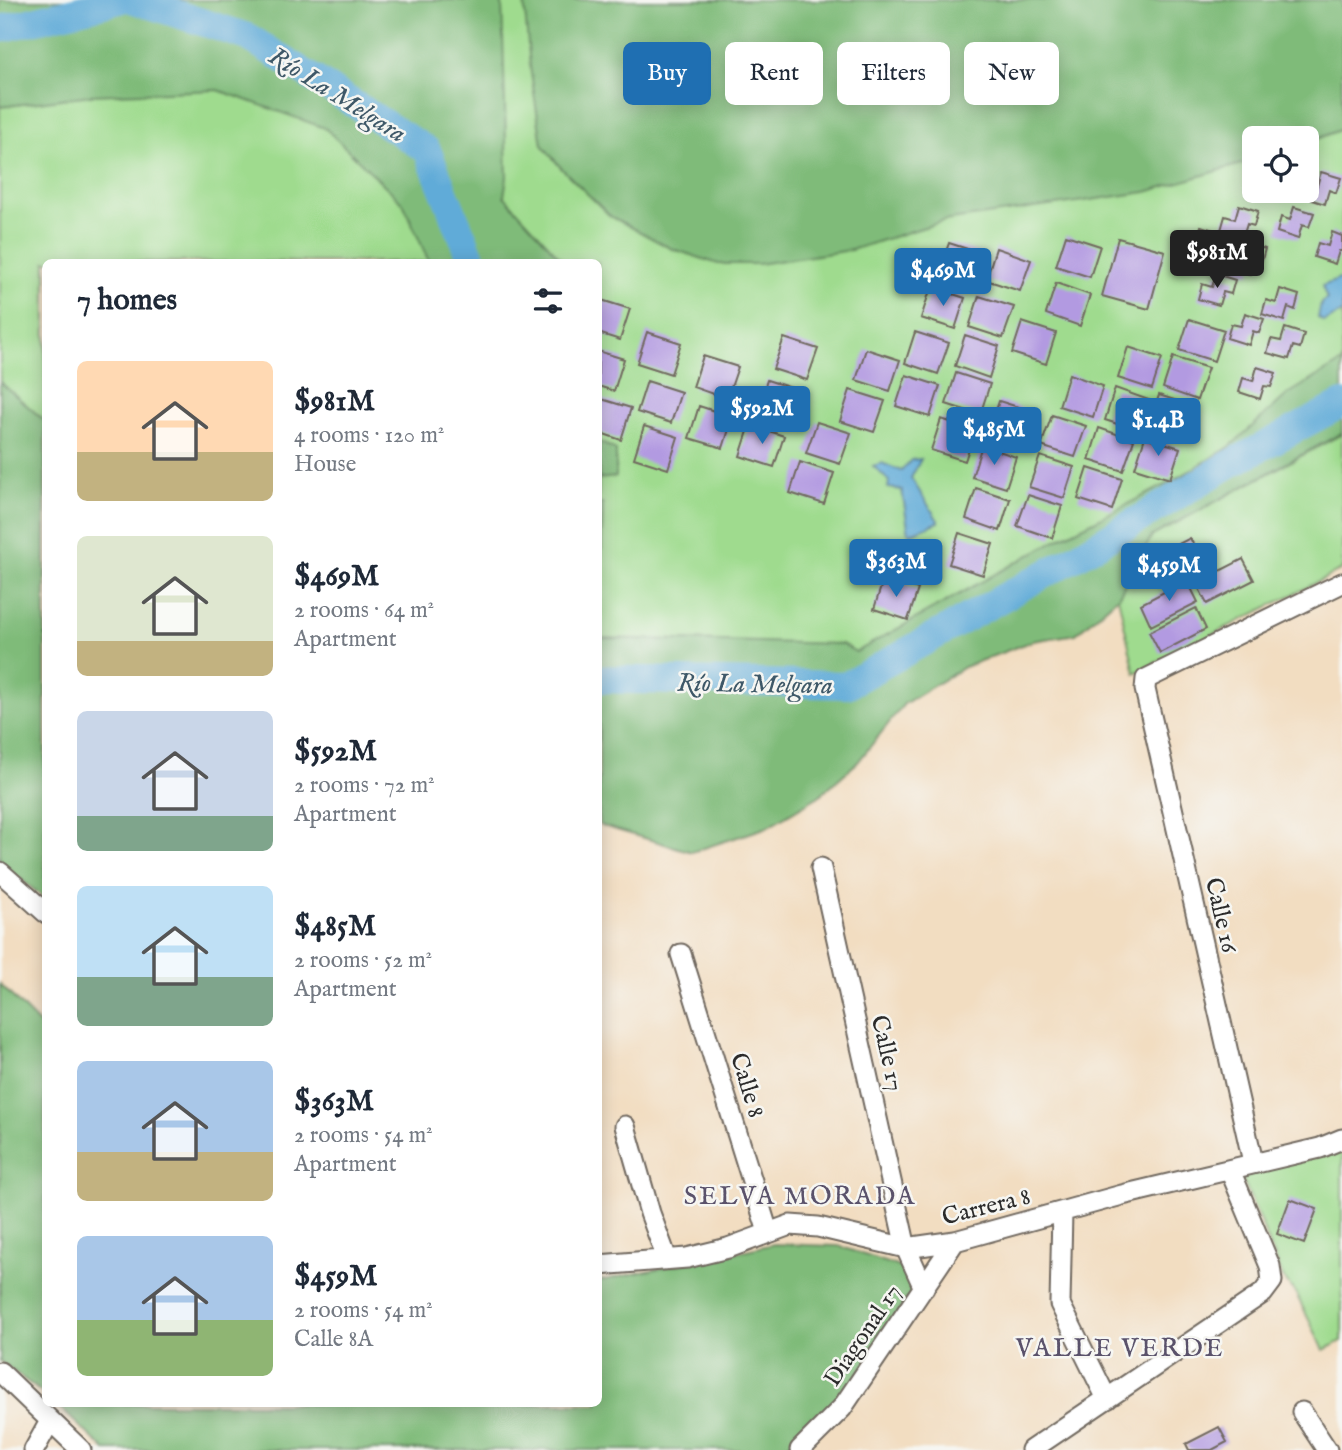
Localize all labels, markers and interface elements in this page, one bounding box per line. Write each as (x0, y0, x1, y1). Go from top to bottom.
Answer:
water label: Río La Melgara (262, 40, 412, 151)
chip: Buy (623, 42, 711, 105)
chip: Rent (725, 42, 823, 105)
chip: Filters (837, 42, 950, 105)
chip: New (964, 42, 1059, 105)
map controls (1242, 126, 1319, 203)
button: locate (1242, 126, 1319, 203)
pin: $981M (1168, 230, 1266, 290)
text: $981M (1186, 238, 1248, 267)
pin: $469M (894, 248, 992, 308)
text: $469M (910, 256, 976, 285)
text: 7 homes (77, 282, 177, 320)
icon: filters (529, 282, 567, 320)
text: $981M (294, 383, 375, 421)
pin: $592M (713, 386, 811, 446)
icon: home (133, 389, 217, 473)
text: $592M (730, 394, 794, 423)
pin: $1.4B (1109, 398, 1207, 458)
text: $1.4B (1132, 406, 1184, 435)
pin: $485M (945, 407, 1043, 467)
text: $485M (963, 415, 1026, 444)
text: 4 rooms · 120 m² (294, 421, 444, 450)
text: House (294, 450, 356, 479)
pin: $363M (847, 540, 945, 599)
pin: $459M (1120, 544, 1218, 603)
text: $363M (865, 547, 927, 576)
text: $459M (1137, 551, 1201, 580)
text: $469M (294, 558, 379, 596)
icon: home (133, 564, 217, 648)
text: 2 rooms · 64 m² (294, 596, 434, 625)
text: Apartment (294, 625, 397, 654)
water label: Río La Melgara (677, 667, 833, 703)
text: $592M (294, 733, 377, 771)
icon: home (133, 739, 217, 823)
text: 2 rooms · 72 m² (294, 771, 435, 800)
text: Apartment (294, 800, 397, 829)
street label: Calle 16 (1197, 875, 1244, 957)
text: $485M (294, 908, 376, 946)
icon: home (133, 914, 217, 998)
text: 2 rooms · 52 m² (294, 946, 432, 975)
text: Apartment (294, 975, 397, 1004)
street label: Calle 17 (863, 1012, 910, 1094)
street label: Calle 8 (722, 1049, 771, 1122)
text: $363M (294, 1083, 374, 1121)
icon: home (133, 1089, 217, 1173)
text: 2 rooms · 54 m² (294, 1121, 433, 1150)
text: Apartment (294, 1150, 397, 1179)
district label: SELVA MORADA (684, 1180, 916, 1213)
street label: Carrera 8 (939, 1182, 1034, 1233)
text: $459M (294, 1258, 377, 1296)
icon: home (133, 1264, 217, 1348)
street label: Diagonal 17 (818, 1279, 909, 1393)
text: 2 rooms · 54 m² (294, 1296, 433, 1325)
text: Calle 8A (294, 1325, 373, 1354)
district label: VALLE VERDE (1014, 1332, 1225, 1365)

